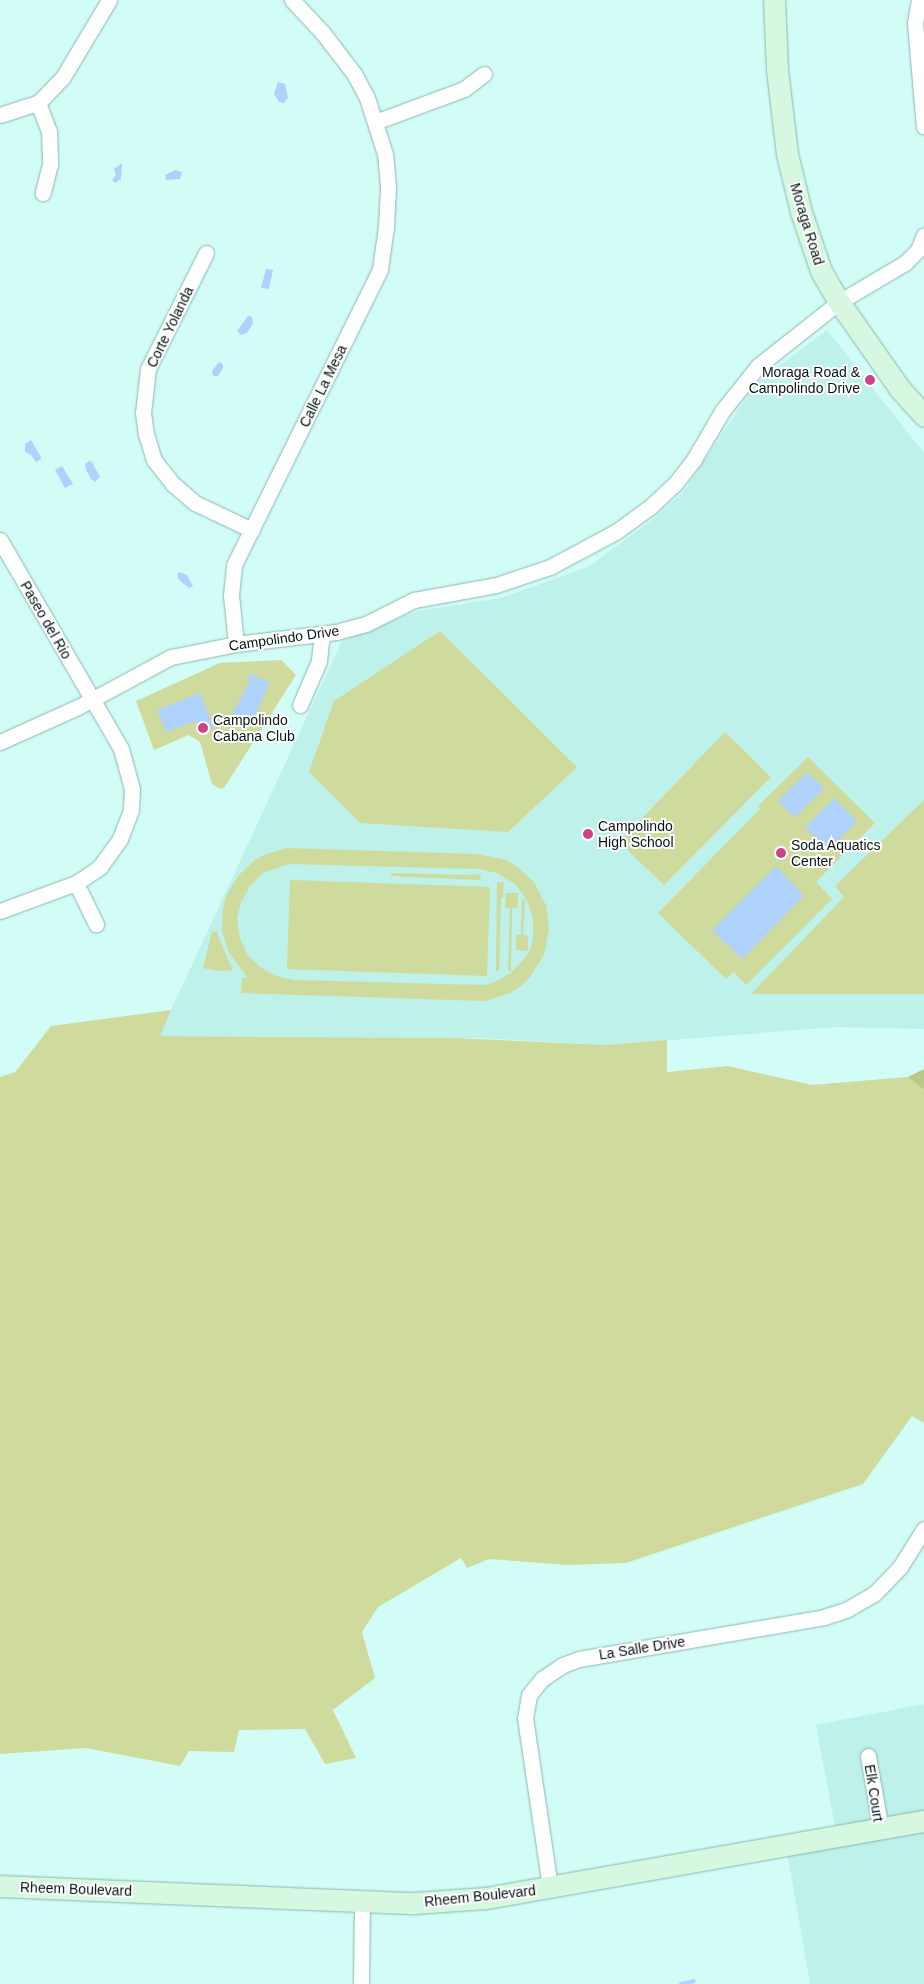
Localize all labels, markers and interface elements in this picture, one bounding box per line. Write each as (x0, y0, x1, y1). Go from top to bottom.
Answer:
street label: Moraga Road (787, 181, 827, 267)
street label: Corte Yolanda (143, 284, 197, 370)
street label: Calle La Mesa (296, 342, 350, 430)
place label: Moraga Road & Campolindo Drive (749, 364, 860, 397)
marker: Moraga Road & Campolindo Drive (864, 374, 876, 386)
street label: Paseo del Rio (17, 578, 75, 662)
street label: Campolindo Drive (228, 622, 340, 654)
place label: Campolindo Cabana Club (213, 712, 295, 744)
marker: Campolindo Cabana Club (197, 722, 209, 734)
place label: Campolindo High School (598, 818, 673, 850)
marker: Campolindo High School (582, 828, 594, 840)
place label: Soda Aquatics Center (791, 837, 881, 870)
marker: Soda Aquatics Center (775, 847, 787, 859)
street label: La Salle Drive (598, 1633, 686, 1663)
street label: Elk Court (861, 1763, 887, 1823)
street label: Rheem Boulevard (20, 1879, 132, 1899)
street label: Rheem Boulevard (423, 1882, 537, 1910)

